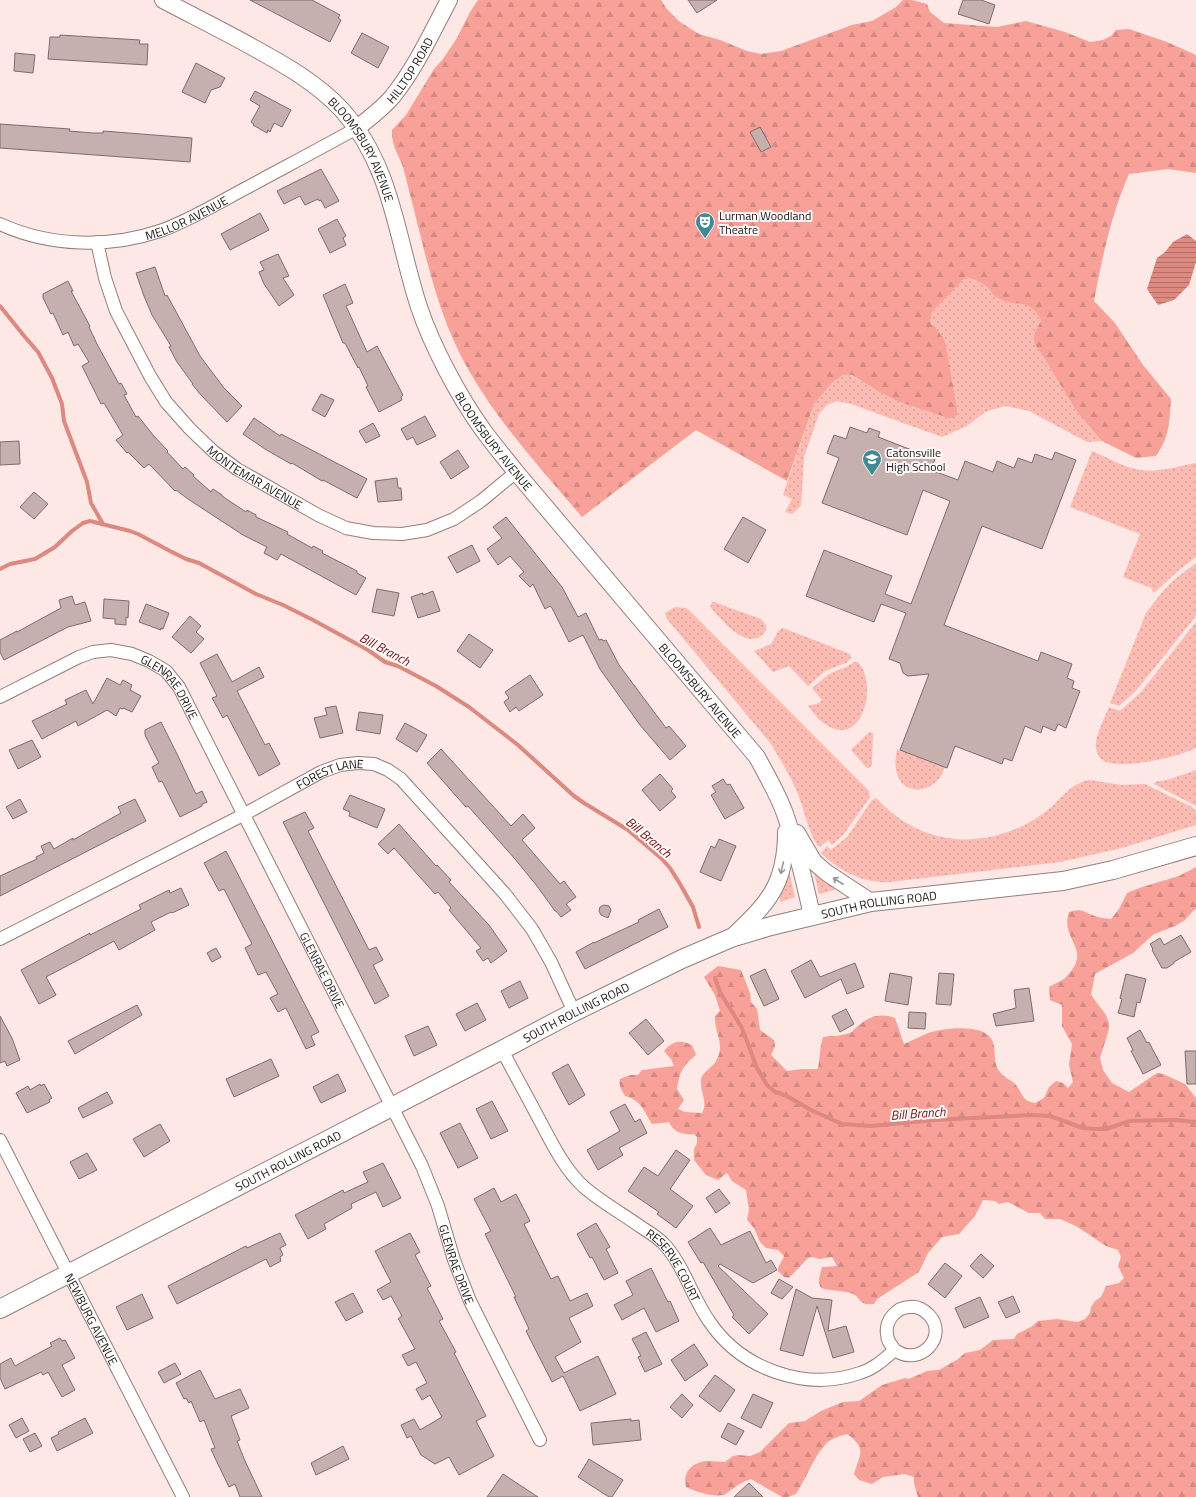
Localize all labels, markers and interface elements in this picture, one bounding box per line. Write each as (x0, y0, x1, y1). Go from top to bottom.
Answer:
street label: HILLTOP ROAD (381, 33, 438, 107)
street label: BLOOMSBURY AVENUE (324, 92, 399, 204)
street label: MELLOR AVENUE (143, 190, 231, 245)
place label: Lurman Woodland Theatre (719, 206, 811, 239)
theatre icon: Lurman Woodland Theatre (694, 211, 716, 239)
street label: BLOOMSBURY AVENUE (451, 388, 537, 495)
street label: MONTEMAR AVENUE (203, 441, 306, 514)
place label: Catonsville High School (886, 443, 946, 476)
school or university icon: Catonsville High School (861, 448, 883, 476)
water label: Bill Branch (356, 627, 414, 671)
street label: BLOOMSBURY AVENUE (655, 638, 747, 742)
street label: GLENRAE DRIVE (138, 649, 204, 723)
street label: FOREST LANE (292, 753, 364, 794)
water label: Bill Branch (622, 812, 677, 863)
one-way arrow (778, 861, 786, 874)
one-way arrow (833, 876, 844, 885)
street label: SOUTH ROLLING ROAD (819, 885, 938, 923)
street label: GLENRAE DRIVE (295, 929, 350, 1012)
street label: SOUTH ROLLING ROAD (519, 977, 633, 1047)
water label: Bill Branch (890, 1101, 947, 1125)
street label: SOUTH ROLLING ROAD (231, 1125, 345, 1196)
street label: GLENRAE DRIVE (434, 1222, 480, 1307)
street label: RESERVE COURT (642, 1223, 706, 1305)
street label: NEWBURG AVENUE (60, 1270, 123, 1368)

